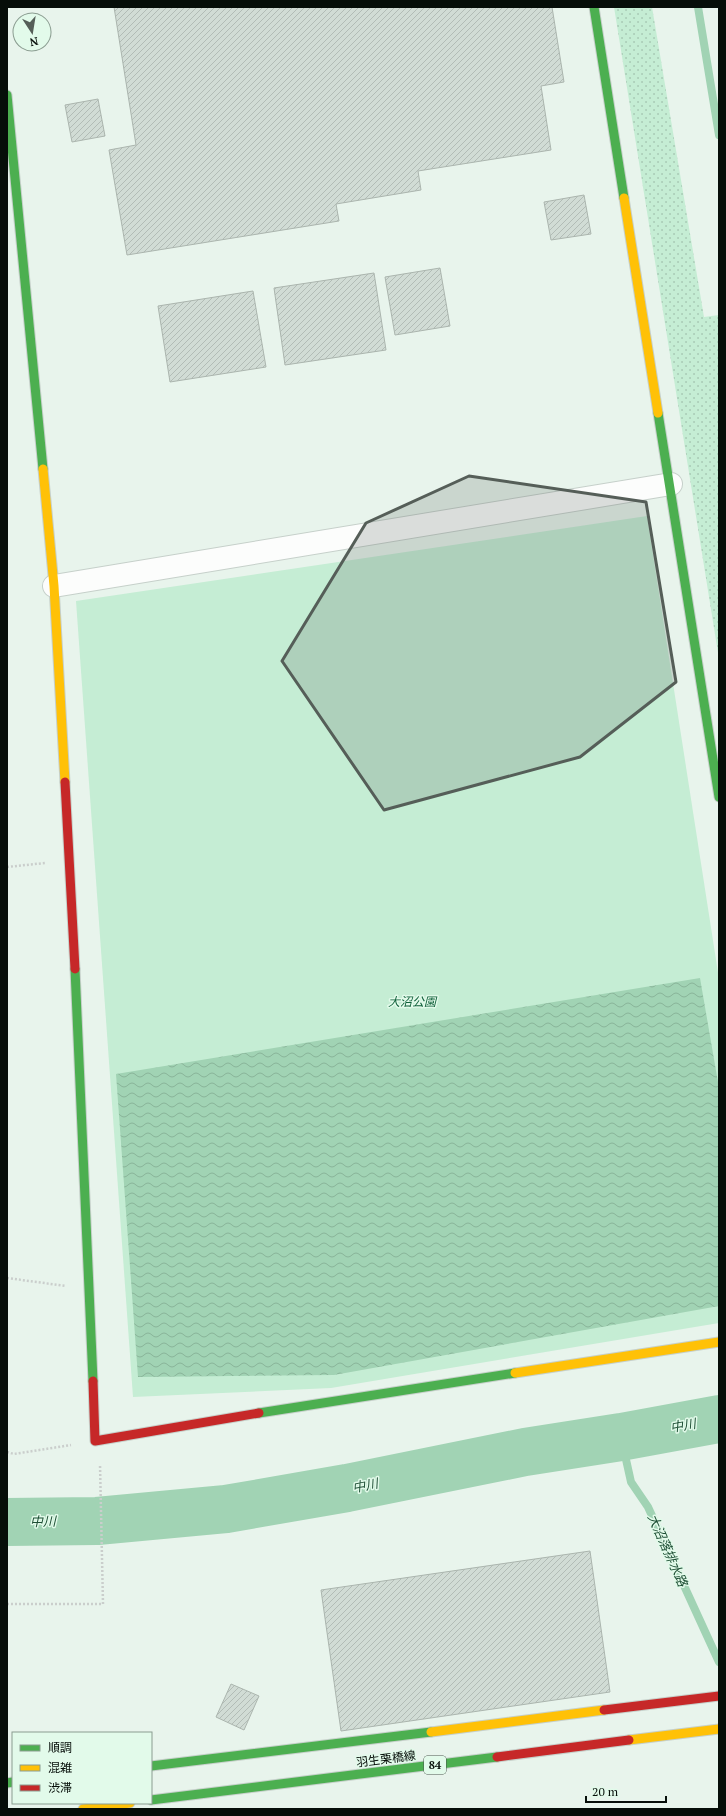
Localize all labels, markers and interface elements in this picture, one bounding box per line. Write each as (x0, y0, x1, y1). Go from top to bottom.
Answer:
north arrow (12, 12, 52, 52)
text: N (28, 34, 40, 50)
park label: 大沼公園 (388, 994, 438, 1009)
water label: 中川 (669, 1414, 699, 1436)
water label: 中川 (351, 1473, 381, 1496)
water label: 大沼落排水路 (644, 1511, 692, 1590)
water label: 中川 (30, 1512, 58, 1530)
legend (12, 1732, 152, 1804)
text: 順調 (48, 1740, 72, 1755)
street label: 羽生栗橋線 (355, 1747, 417, 1770)
road number: 84 (424, 1756, 446, 1774)
text: 混雑 (48, 1760, 72, 1775)
scale bar (586, 1778, 666, 1804)
text: 渋滞 (48, 1780, 72, 1795)
text: 20 m (592, 1784, 619, 1799)

